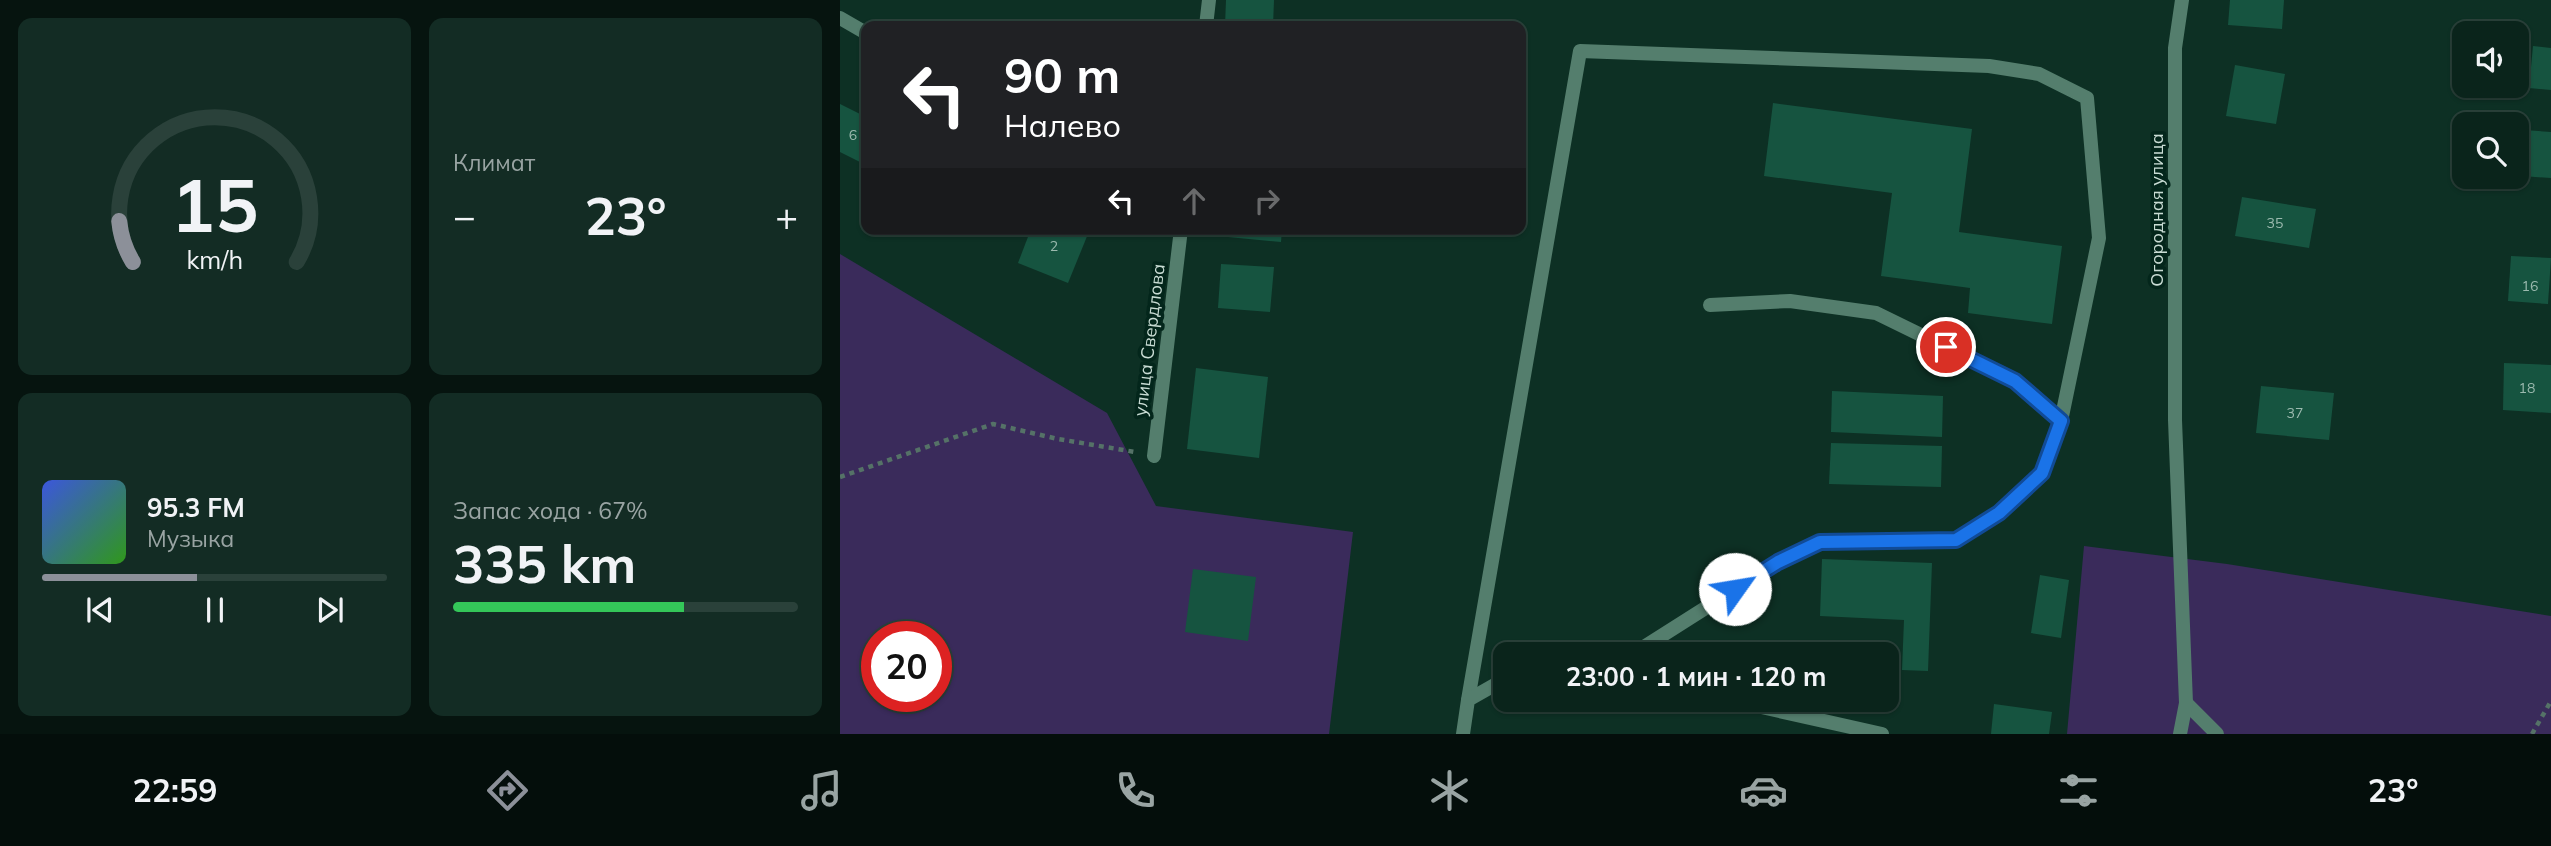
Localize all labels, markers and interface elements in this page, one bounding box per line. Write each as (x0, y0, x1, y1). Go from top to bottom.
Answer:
map controls (2452, 21, 2529, 189)
button: sound (2452, 21, 2529, 98)
text: 90 m (1004, 44, 1120, 105)
icon: left (889, 49, 980, 140)
text: Налево (1004, 105, 1121, 145)
button: search (2452, 112, 2529, 189)
house number: 6 (849, 126, 857, 144)
street label: Огородная улица (2145, 133, 2168, 287)
text: Климат (453, 148, 535, 177)
text: 15 (171, 160, 258, 251)
icon: left (1102, 182, 1140, 220)
icon: ahead (1175, 182, 1213, 220)
icon: right (1248, 182, 1286, 220)
text: 23° (584, 183, 667, 248)
text: − (453, 192, 476, 240)
text: + (775, 192, 798, 240)
house number: 35 (2267, 214, 2283, 232)
house number: 2 (1050, 237, 1058, 255)
text: km/h (186, 244, 243, 275)
street label: улица Свердлова (1128, 262, 1170, 418)
house number: 16 (2522, 277, 2538, 295)
pin (1916, 317, 1976, 377)
icon: arrive (1927, 328, 1965, 366)
house number: 18 (2519, 379, 2535, 397)
house number: 37 (2287, 404, 2303, 422)
text: 95.3 FM (147, 491, 245, 524)
text: Запас хода · 67% (453, 496, 648, 525)
text: Музыка (147, 524, 234, 553)
text: 335 km (453, 531, 636, 596)
position arrow (1698, 552, 1772, 626)
icon: previous (81, 591, 119, 629)
icon: pause (196, 591, 234, 629)
icon: next (311, 591, 349, 629)
speed limit sign: 20 (861, 621, 952, 712)
text: 23:00 · 1 мин · 120 m (1566, 660, 1826, 693)
icon: directions (483, 766, 532, 815)
icon: music (797, 766, 846, 815)
icon: phone (1111, 766, 1160, 815)
icon: climate (1425, 766, 1474, 815)
icon: car (1739, 766, 1788, 815)
icon: filters (2054, 766, 2103, 815)
text: 22:59 (133, 770, 217, 810)
text: 23° (2368, 770, 2418, 810)

